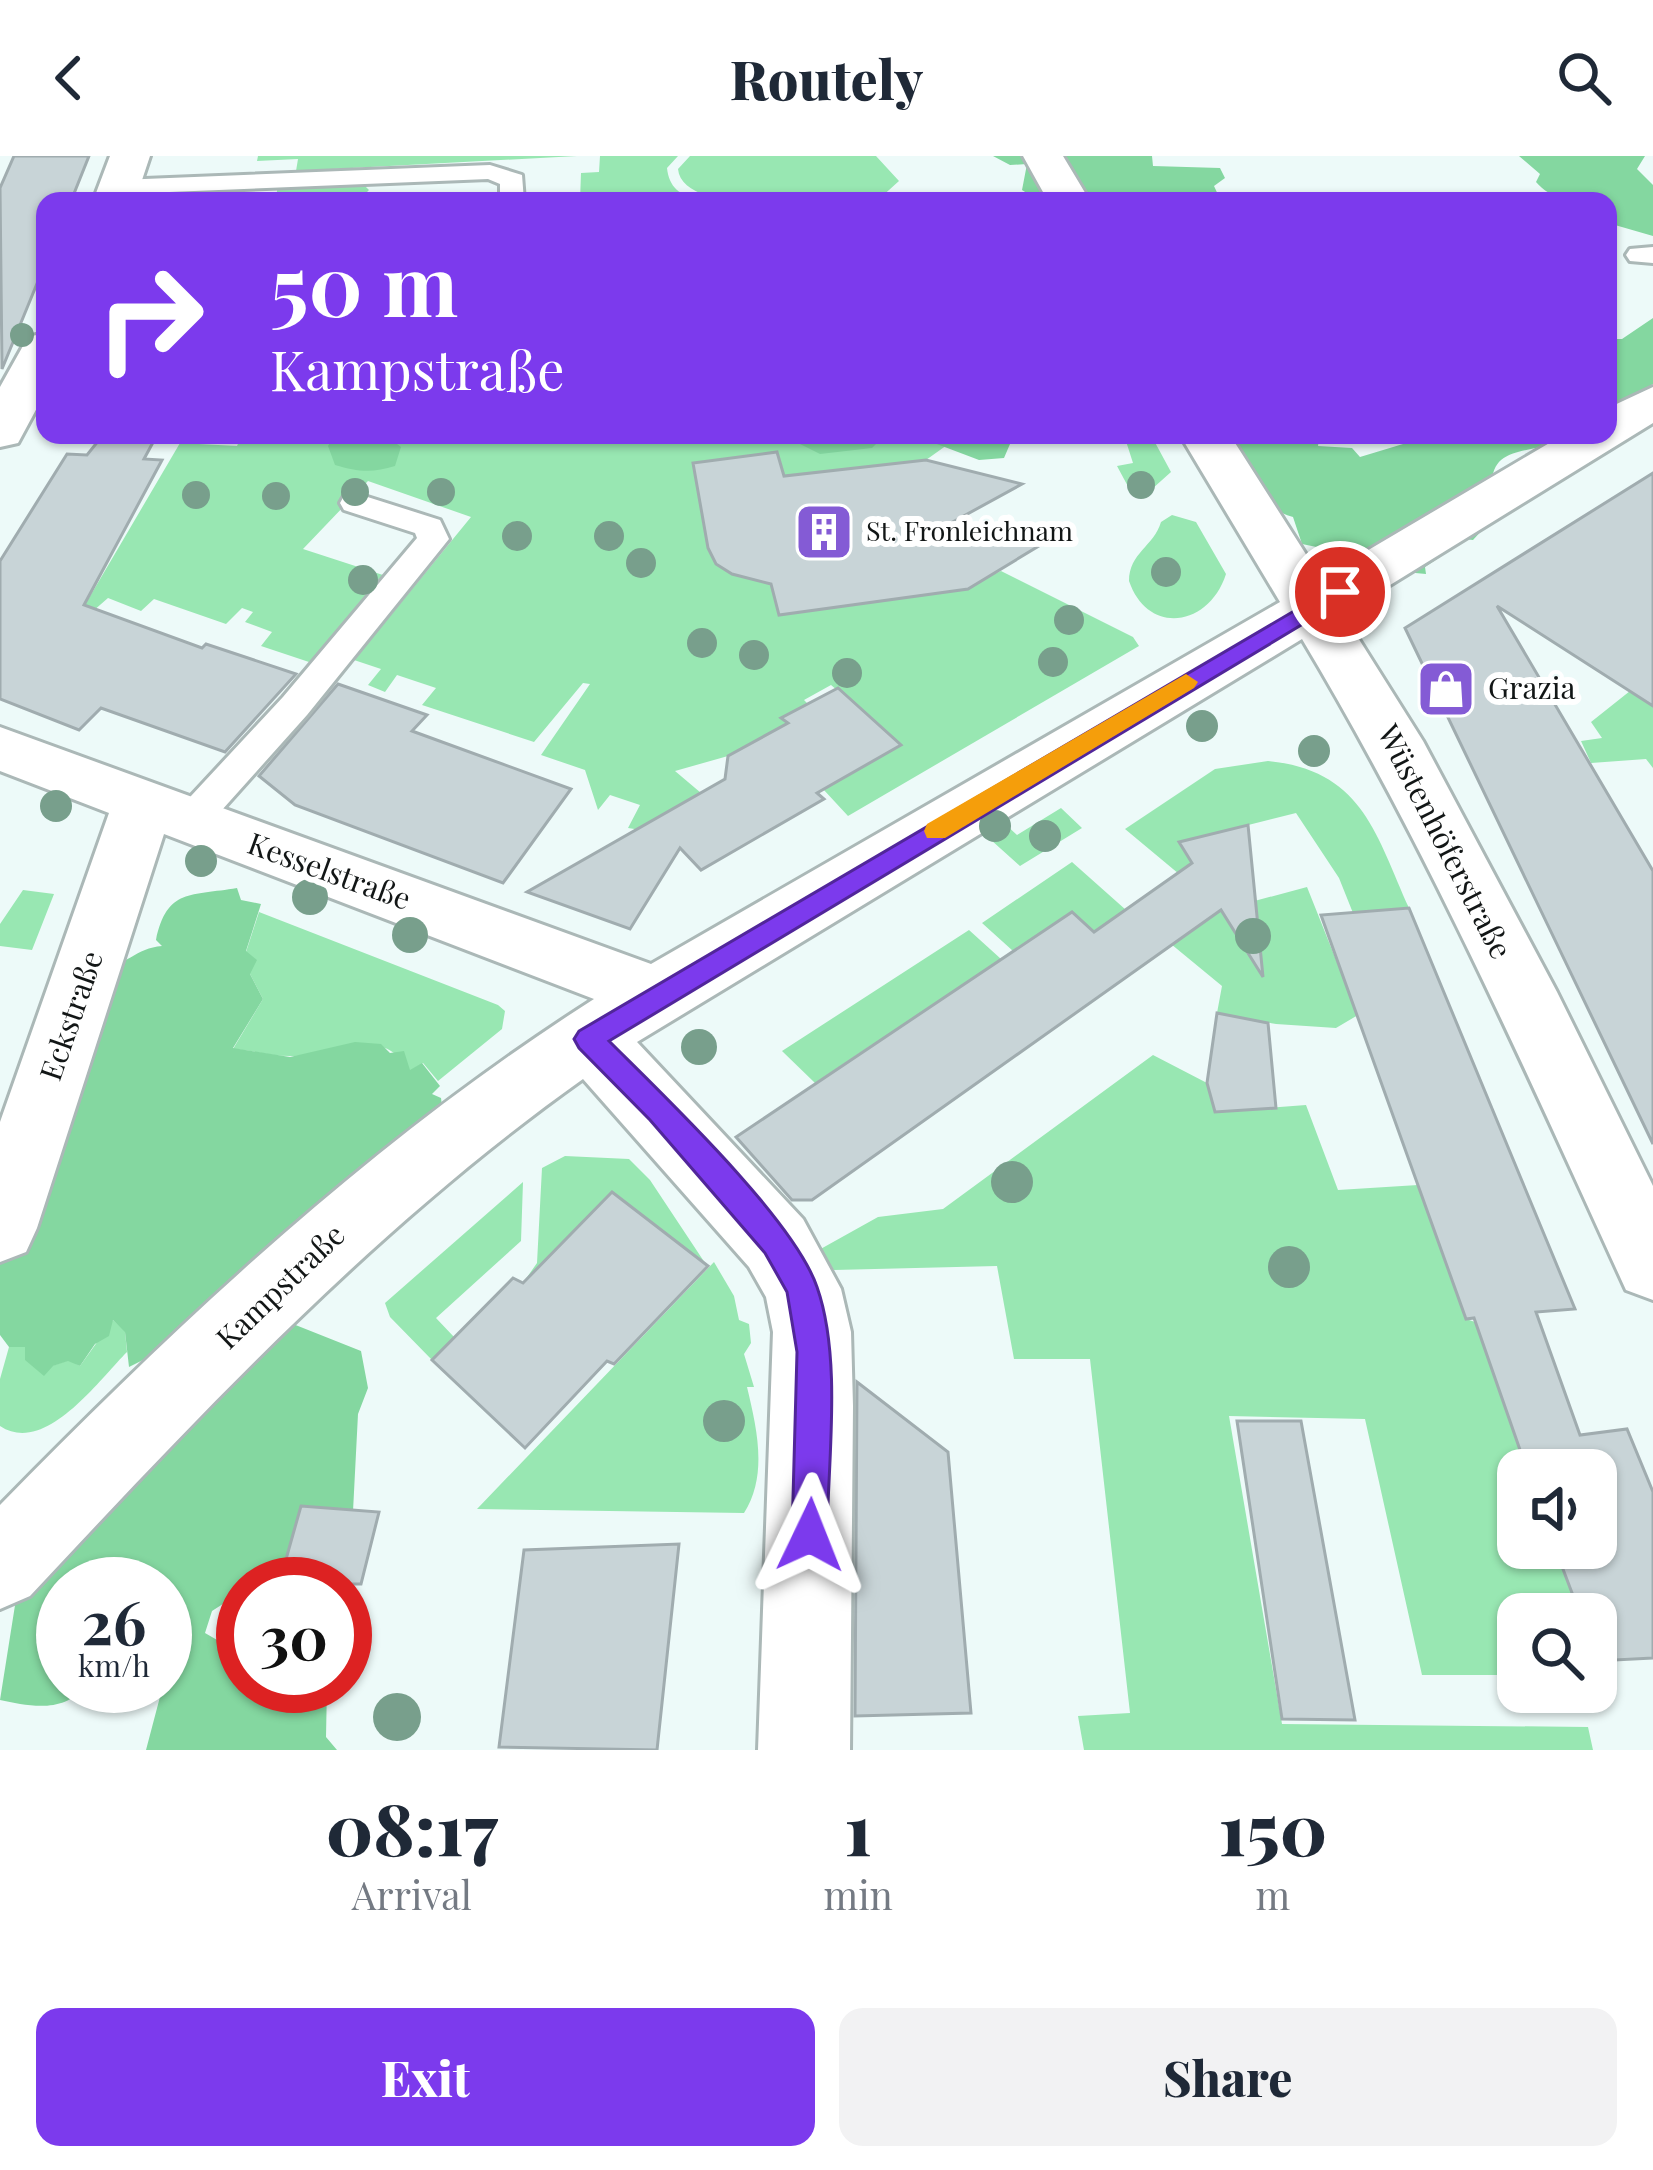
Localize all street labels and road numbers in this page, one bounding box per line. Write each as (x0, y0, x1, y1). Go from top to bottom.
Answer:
street label: Wüstenhöferstraße (1369, 716, 1522, 965)
street label: Kesselstraße (243, 822, 417, 918)
street label: Eckstraße (29, 945, 111, 1085)
street label: Kampstraße (207, 1214, 352, 1357)

